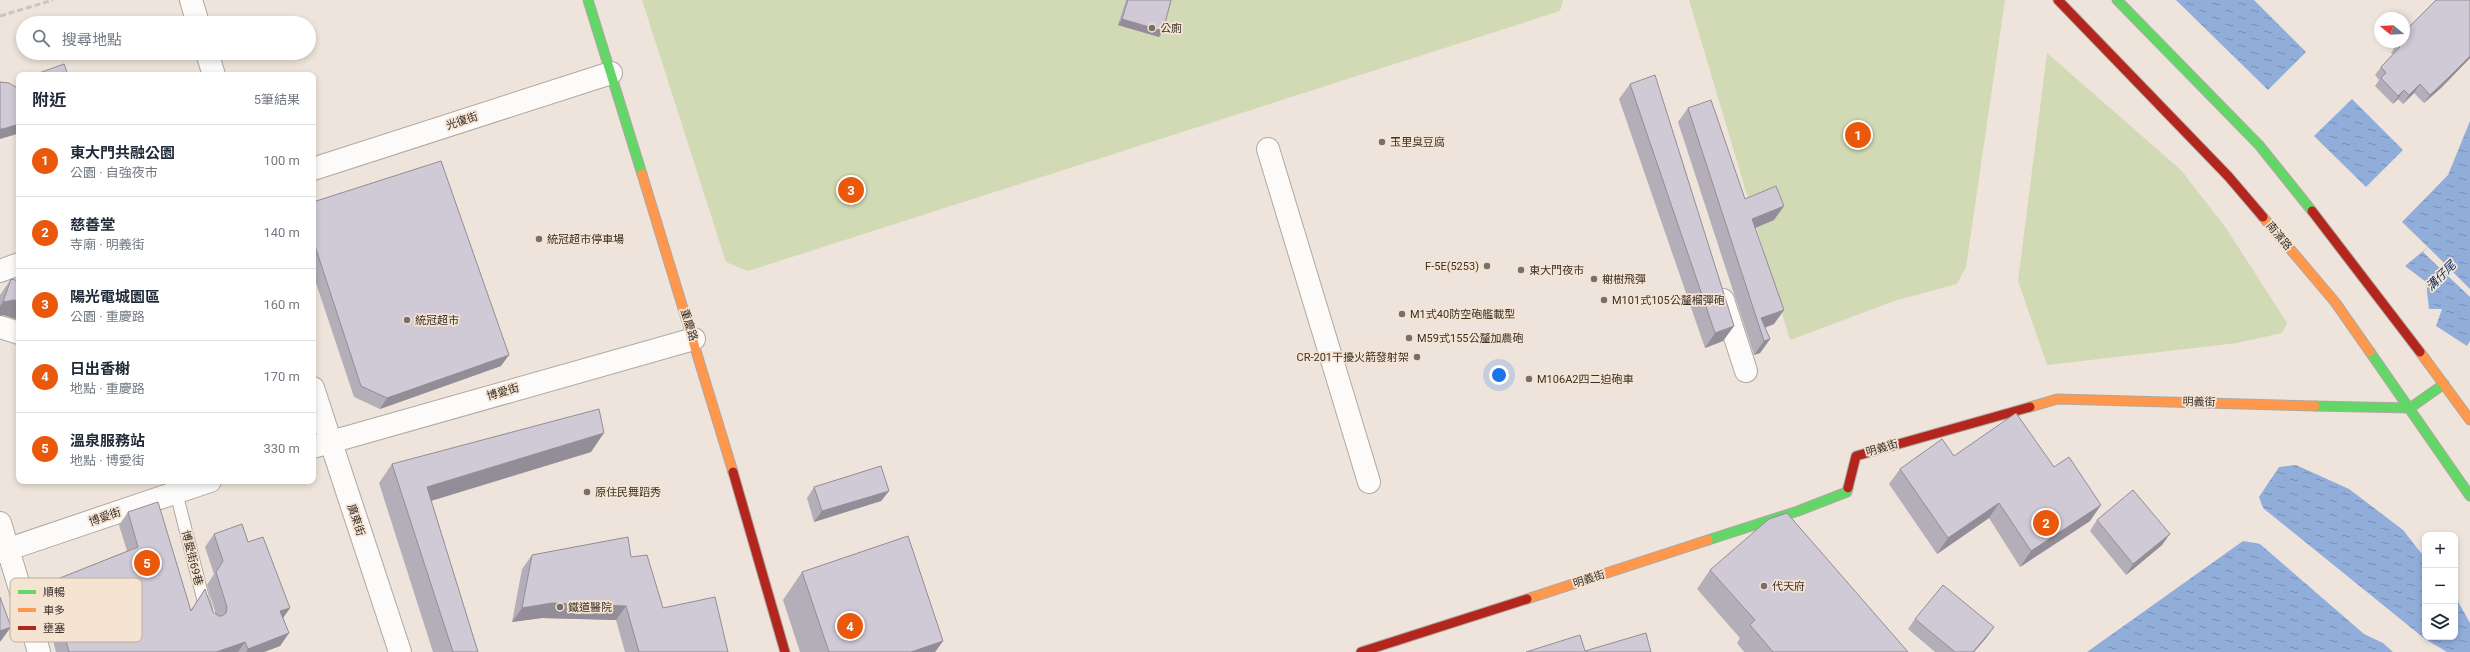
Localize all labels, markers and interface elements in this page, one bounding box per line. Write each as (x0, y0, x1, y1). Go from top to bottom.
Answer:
north arrow (2374, 12, 2410, 48)
search box (16, 16, 316, 60)
place label: 公廁 (1160, 22, 1182, 35)
marker: 公廁 (1147, 23, 1157, 33)
icon: search (30, 27, 52, 49)
text: 搜尋地點 (62, 31, 122, 49)
text: 附近 (32, 90, 66, 110)
text: 5筆結果 (254, 92, 300, 107)
street label: 光復街 (444, 110, 480, 132)
pin: 1 (1845, 120, 1871, 150)
place label: 玉里臭豆腐 (1390, 136, 1445, 149)
marker: 玉里臭豆腐 (1377, 137, 1387, 147)
text: 東大門共融公園 (70, 144, 175, 162)
text: 1 (41, 153, 49, 168)
text: 100 m (263, 153, 300, 168)
text: 公園 · 自強夜市 (70, 165, 158, 180)
pin: 3 (838, 175, 864, 205)
text: 慈善堂 (70, 216, 115, 234)
street label: 南濱路 (2263, 219, 2295, 253)
text: 2 (41, 225, 49, 240)
text: 140 m (263, 225, 300, 240)
place label: 統冠超市停車場 (547, 233, 624, 246)
marker: 統冠超市停車場 (534, 234, 544, 244)
text: 寺廟 · 明義街 (70, 237, 145, 252)
water label: 溝仔尾 (2423, 258, 2459, 294)
place label: F-5E(5253) (1425, 260, 1479, 273)
marker: F-5E(5253) (1482, 261, 1492, 271)
place label: 東大門夜市 (1529, 264, 1584, 277)
marker: 東大門夜市 (1516, 265, 1526, 275)
place label: 榭樹飛彈 (1602, 273, 1646, 286)
marker: 榭樹飛彈 (1589, 274, 1599, 284)
text: 陽光電城園區 (70, 288, 160, 306)
place label: M101式105公釐榴彈砲 (1612, 294, 1725, 307)
marker: M101式105公釐榴彈砲 (1599, 295, 1609, 305)
text: 3 (41, 297, 49, 312)
text: 160 m (263, 297, 300, 312)
street label: 重慶路 (678, 307, 700, 343)
place label: M1式40防空砲艦載型 (1410, 308, 1515, 321)
text: 公園 · 重慶路 (70, 309, 145, 324)
marker: M1式40防空砲艦載型 (1397, 309, 1407, 319)
place label: 統冠超市 (415, 314, 459, 327)
marker: 統冠超市 (402, 315, 412, 325)
place label: M59式155公釐加農砲 (1417, 332, 1524, 345)
marker: M59式155公釐加農砲 (1404, 333, 1414, 343)
place label: CR-201干擾火箭發射架 (1296, 351, 1409, 364)
marker: CR-201干擾火箭發射架 (1412, 352, 1422, 362)
text: 日出香榭 (70, 360, 130, 378)
your location (1489, 365, 1509, 385)
text: 4 (41, 369, 49, 384)
text: 170 m (263, 369, 300, 384)
place label: M106A2四二迫砲車 (1537, 373, 1634, 386)
marker: M106A2四二迫砲車 (1524, 374, 1534, 384)
text: 地點 · 重慶路 (70, 381, 145, 396)
street label: 博愛街 (485, 381, 521, 403)
street label: 明義街 (2182, 395, 2216, 409)
text: 溫泉服務站 (70, 432, 145, 450)
street label: 明義街 (1864, 437, 1900, 459)
text: 5 (41, 441, 49, 456)
text: 330 m (263, 441, 300, 456)
text: 地點 · 博愛街 (70, 453, 145, 468)
place label: 原住民舞蹈秀 (595, 486, 661, 499)
marker: 原住民舞蹈秀 (582, 487, 592, 497)
street label: 廣東街 (345, 502, 367, 538)
street label: 博愛街 (87, 505, 123, 529)
pin: 2 (2033, 508, 2059, 538)
street label: 博愛街69巷 (179, 529, 205, 587)
map controls (2422, 532, 2458, 640)
button: + (2422, 532, 2458, 568)
pin: 5 (134, 548, 160, 578)
street label: 明義街 (1571, 568, 1607, 590)
button: − (2422, 568, 2458, 604)
legend (10, 578, 142, 642)
place label: 代天府 (1772, 580, 1805, 593)
marker: 代天府 (1759, 581, 1769, 591)
text: 順暢 (43, 586, 65, 599)
place label: 鐵道醫院 (568, 601, 612, 614)
marker: 鐵道醫院 (555, 602, 565, 612)
text: 車多 (43, 604, 65, 617)
button: layers (2422, 604, 2458, 640)
pin: 4 (837, 611, 863, 641)
text: 壅塞 (43, 622, 65, 635)

